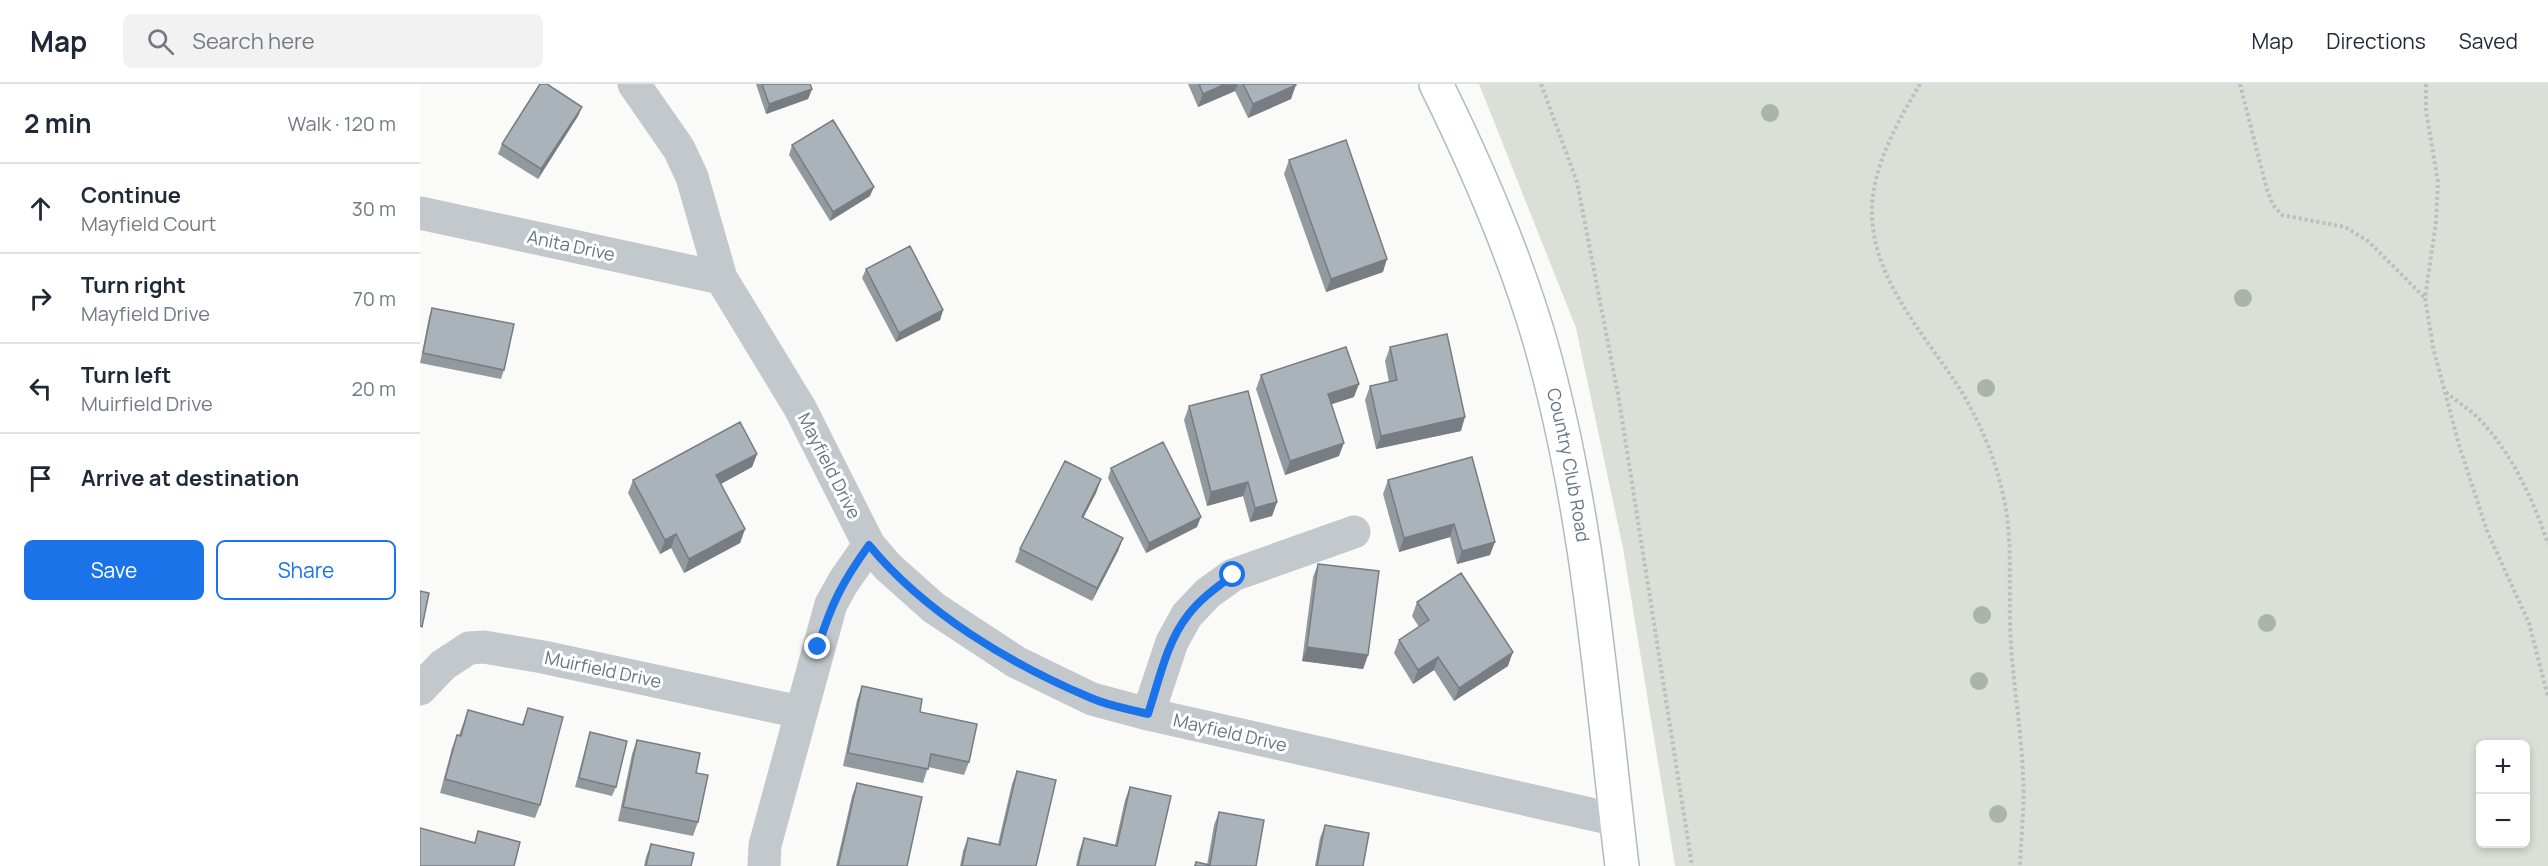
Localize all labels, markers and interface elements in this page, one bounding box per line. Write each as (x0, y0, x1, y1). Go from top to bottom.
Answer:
search box (123, 14, 543, 68)
text: Map (30, 22, 87, 60)
icon: search (144, 25, 177, 58)
text: Search here (192, 26, 315, 56)
text: Map (2252, 27, 2293, 55)
text: Directions (2326, 27, 2426, 55)
text: Saved (2459, 27, 2518, 55)
text: 2 min (24, 105, 92, 141)
text: Walk · 120 m (288, 110, 396, 137)
text: Continue (81, 180, 181, 210)
icon: ahead (24, 192, 57, 225)
text: 30 m (352, 195, 396, 222)
text: Mayfield Court (81, 210, 216, 237)
street label: Anita Drive (525, 224, 617, 266)
text: Turn right (81, 270, 186, 300)
icon: right (24, 282, 57, 315)
text: 70 m (353, 285, 396, 312)
text: Mayfield Drive (81, 300, 210, 327)
text: Turn left (81, 360, 171, 390)
icon: left (24, 372, 57, 405)
text: 20 m (351, 375, 396, 402)
street label: Country Club Road (1542, 385, 1596, 544)
text: Muirfield Drive (81, 390, 213, 417)
street label: Mayfield Drive (793, 408, 867, 523)
icon: arrive (24, 462, 57, 495)
text: Arrive at destination (81, 463, 299, 493)
button: Save (24, 540, 204, 600)
button: Share (216, 540, 396, 600)
route start (1219, 561, 1245, 587)
route end (804, 633, 830, 659)
street label: Muirfield Drive (543, 645, 664, 693)
street label: Mayfield Drive (1171, 707, 1289, 757)
map controls (2476, 740, 2530, 848)
button: + (2476, 740, 2530, 794)
button: − (2476, 794, 2530, 848)

